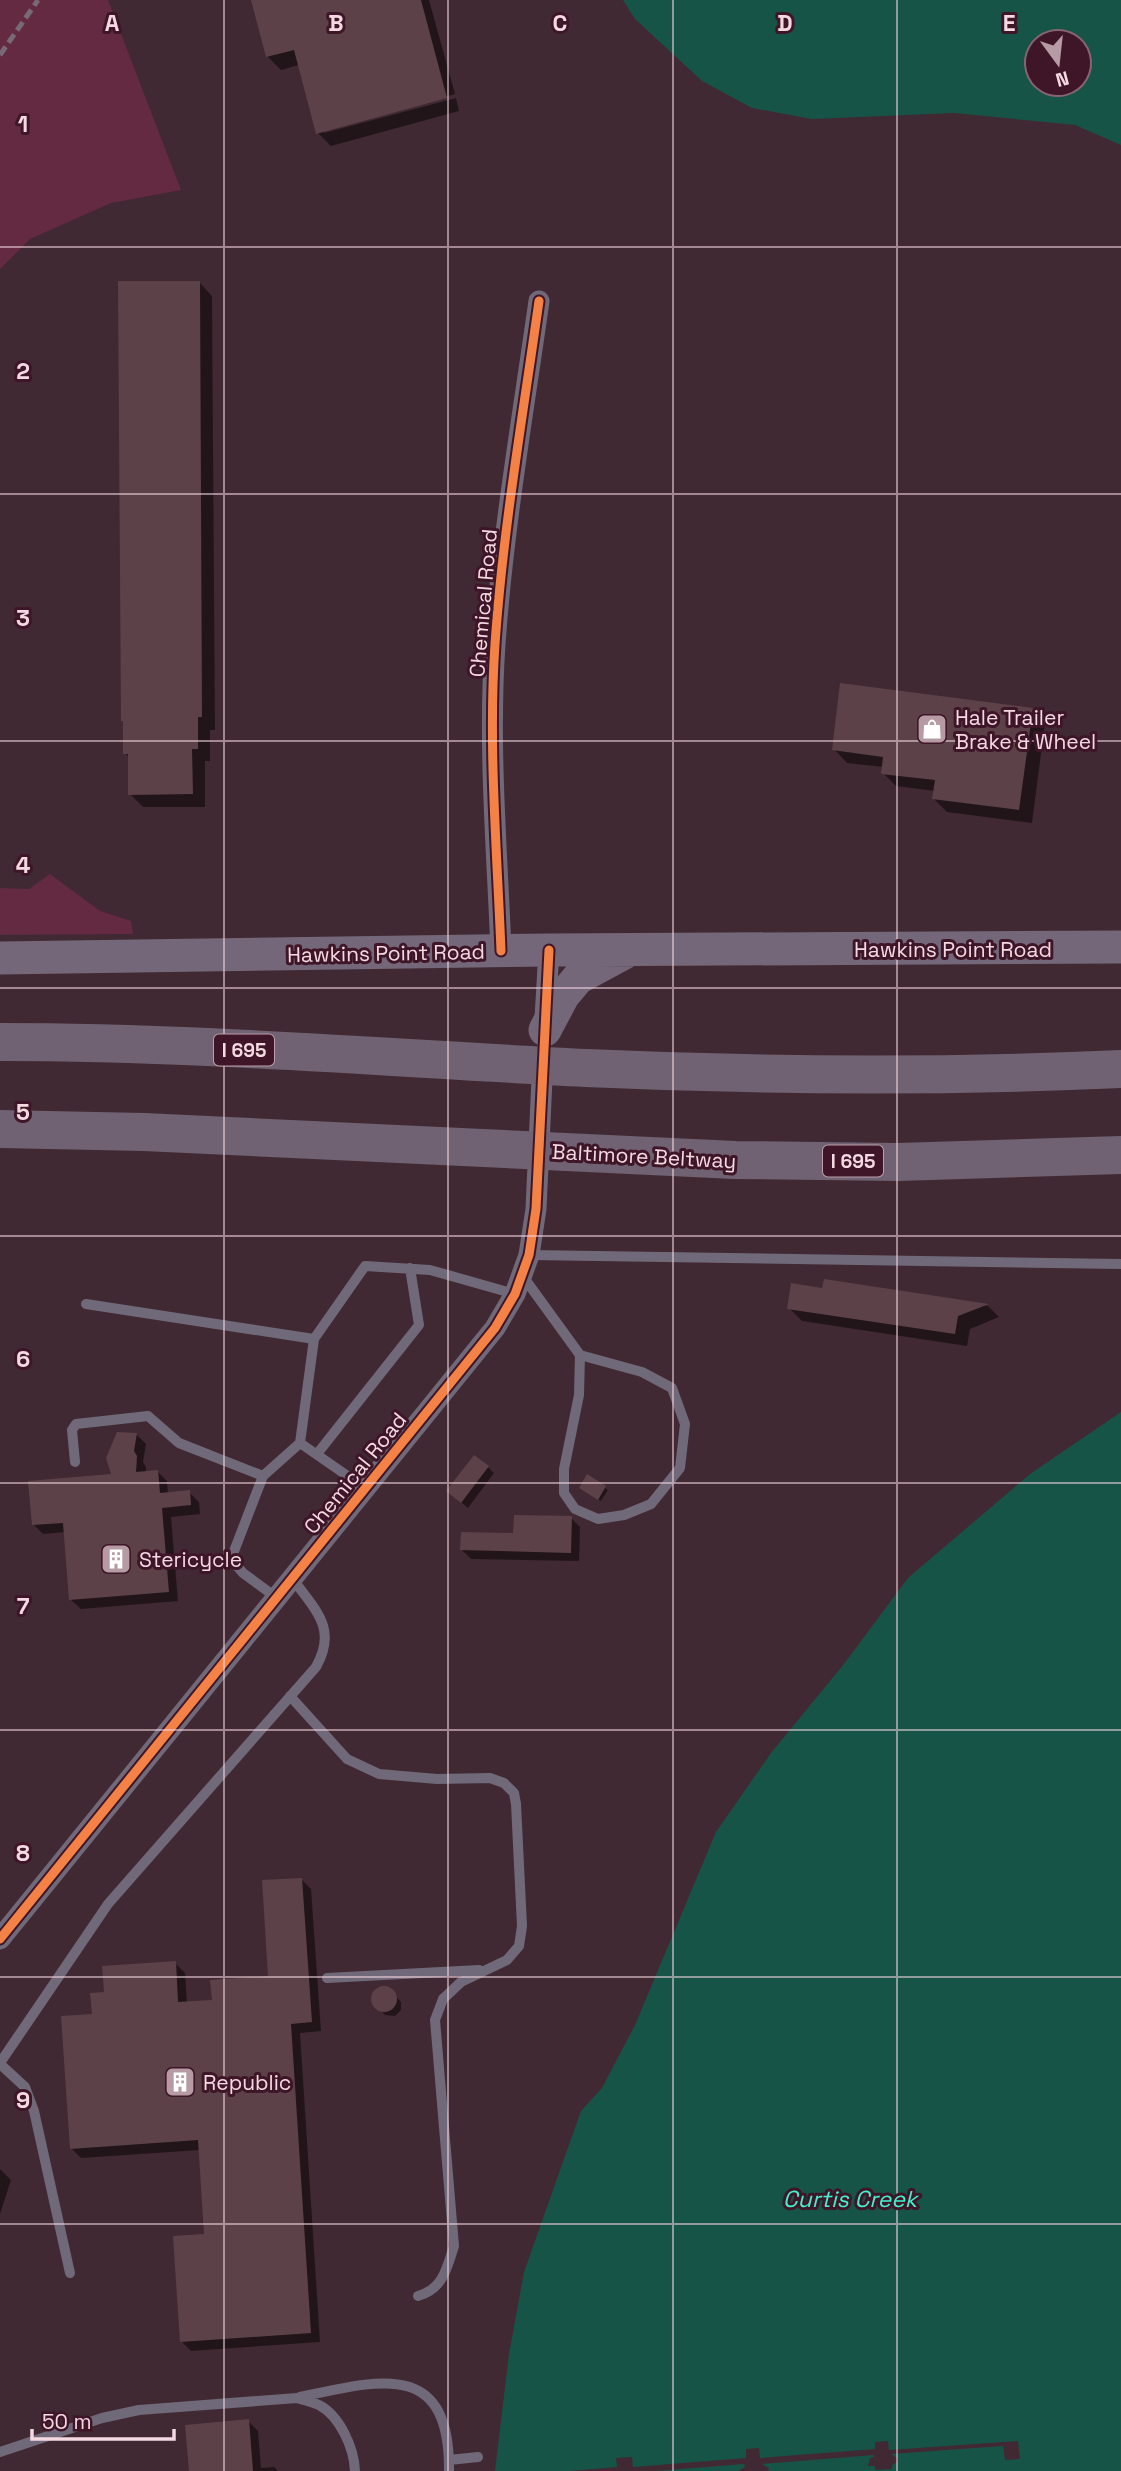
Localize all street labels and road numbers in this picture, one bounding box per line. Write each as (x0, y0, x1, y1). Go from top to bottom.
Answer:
street label: Chemical Road (463, 528, 503, 678)
street label: Hawkins Point Road (854, 936, 1052, 963)
street label: Hawkins Point Road (287, 938, 485, 968)
road number: I 695 (214, 1034, 274, 1066)
street label: Baltimore Beltway (551, 1138, 737, 1174)
road number: I 695 (823, 1146, 883, 1176)
street label: Chemical Road (298, 1407, 412, 1539)

